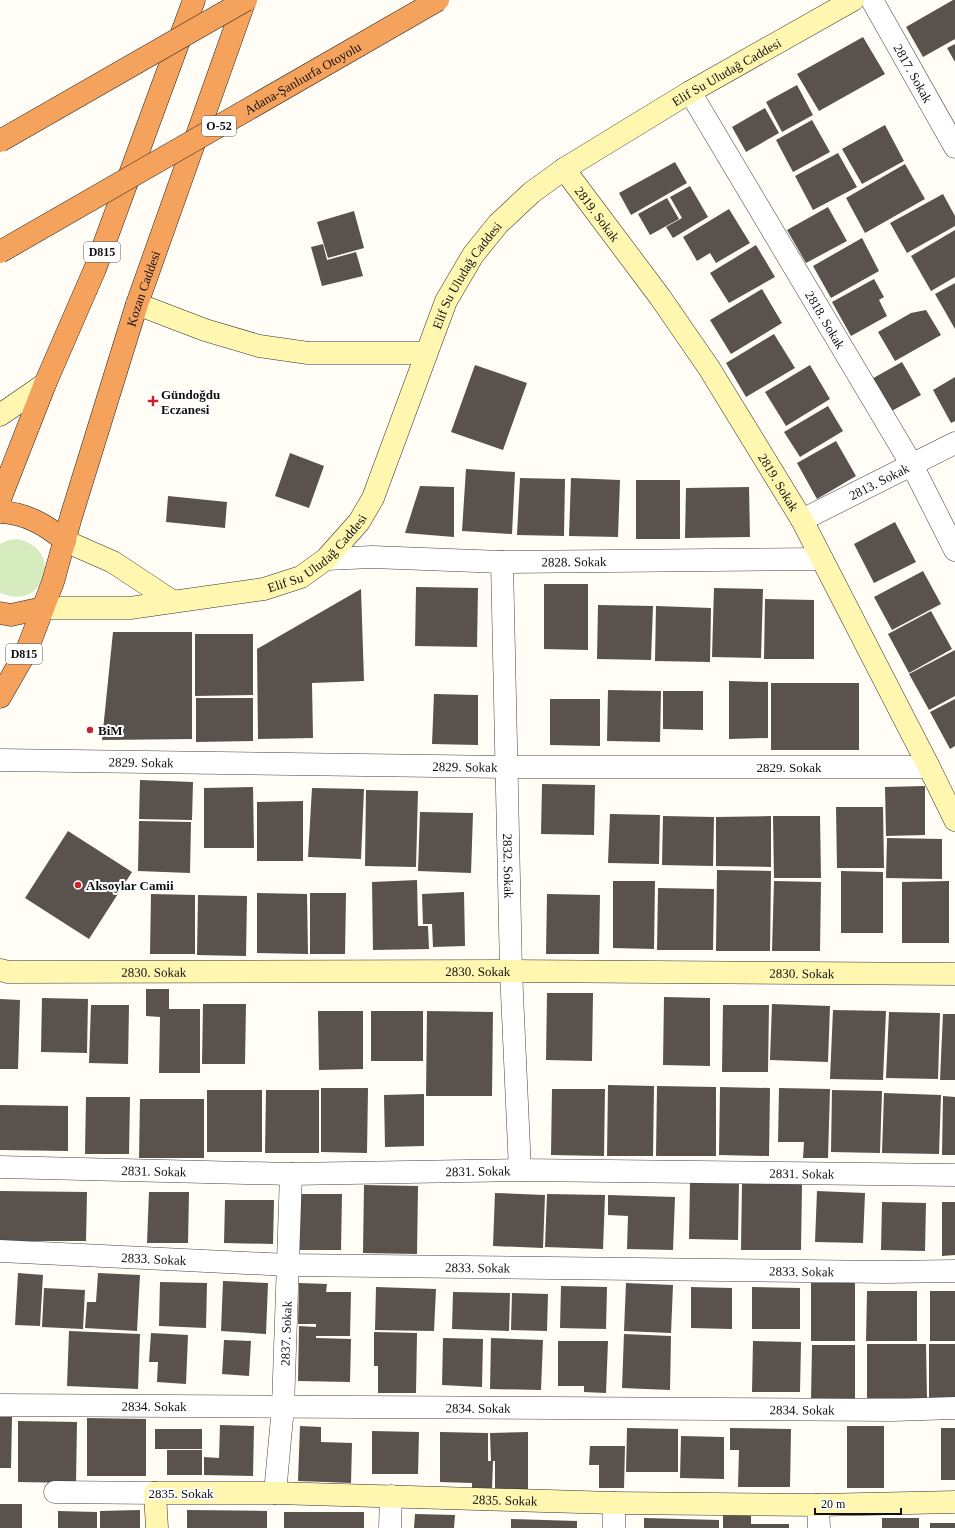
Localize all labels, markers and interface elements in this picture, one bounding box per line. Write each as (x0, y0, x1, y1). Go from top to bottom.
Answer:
street label: Elif Su Uludağ Caddesi (669, 35, 784, 109)
street label: Adana-Şanlıurfa Otoyolu (242, 39, 364, 118)
street label: 2817. Sokak (890, 41, 936, 106)
road number: O-52 (202, 116, 236, 136)
street label: 2819. Sokak (572, 184, 623, 245)
street label: Elif Su Uludağ Caddesi (429, 219, 505, 331)
road number: D815 (84, 242, 120, 262)
street label: Kozan Caddesi (124, 248, 163, 328)
street label: 2818. Sokak (802, 288, 848, 352)
place label: Gündoğdu Eczanesi (161, 387, 220, 417)
marker: Gündoğdu Eczanesi (148, 396, 158, 406)
street label: 2819. Sokak (755, 451, 802, 514)
street label: 2813. Sokak (847, 460, 912, 503)
street label: Elif Su Uludağ Caddesi (266, 511, 370, 595)
street label: 2828. Sokak (541, 554, 607, 570)
road number: D815 (6, 644, 42, 664)
place label: BiM (98, 723, 123, 738)
marker: BiM (85, 725, 95, 735)
street label: 2829. Sokak (108, 754, 174, 770)
street label: 2829. Sokak (432, 759, 498, 775)
street label: 2829. Sokak (756, 760, 822, 775)
street label: 2832. Sokak (500, 833, 516, 899)
place label: Aksoylar Camii (86, 878, 174, 893)
marker: Aksoylar Camii (73, 880, 83, 890)
street label: 2830. Sokak (445, 964, 511, 979)
street label: 2830. Sokak (121, 965, 187, 980)
street label: 2830. Sokak (769, 966, 835, 981)
street label: 2831. Sokak (121, 1163, 187, 1179)
street label: 2831. Sokak (445, 1163, 511, 1179)
street label: 2831. Sokak (769, 1166, 835, 1182)
street label: 2833. Sokak (121, 1250, 187, 1268)
street label: 2833. Sokak (445, 1260, 511, 1276)
street label: 2833. Sokak (769, 1264, 835, 1279)
street label: 2837. Sokak (277, 1300, 295, 1366)
street label: 2834. Sokak (121, 1399, 187, 1414)
street label: 2834. Sokak (445, 1400, 511, 1416)
street label: 2834. Sokak (769, 1402, 835, 1418)
street label: 2835. Sokak (149, 1486, 214, 1501)
scale bar (815, 1490, 901, 1516)
street label: 2835. Sokak (472, 1492, 538, 1509)
text: 20 m (821, 1497, 846, 1511)

